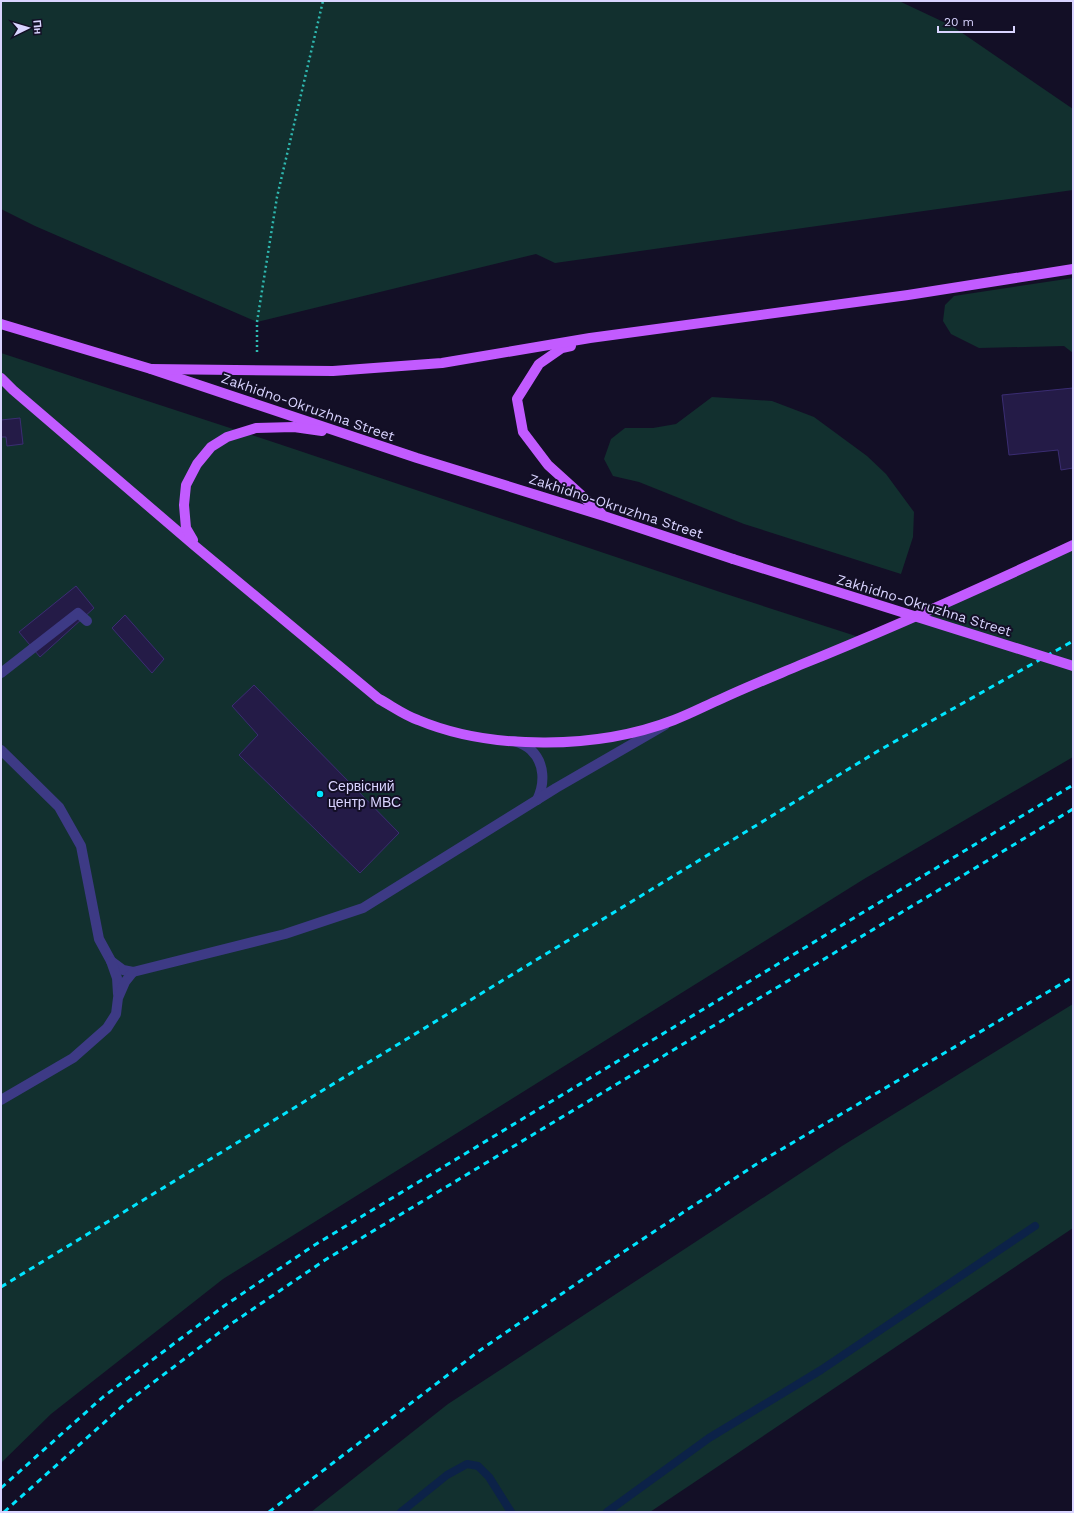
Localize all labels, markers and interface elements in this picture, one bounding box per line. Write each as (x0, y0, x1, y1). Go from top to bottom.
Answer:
north arrow (8, 8, 48, 48)
scale bar (938, 8, 1014, 34)
text: 20 m (944, 15, 974, 29)
text: Пн (30, 19, 45, 35)
street label: Zakhidno-Okruzhna Street (219, 370, 397, 444)
street label: Zakhidno-Okruzhna Street (527, 470, 705, 542)
street label: Zakhidno-Okruzhna Street (835, 571, 1014, 639)
place label: Сервісний центр МВС (328, 778, 401, 810)
marker: Сервісний центр МВС (315, 789, 325, 799)

